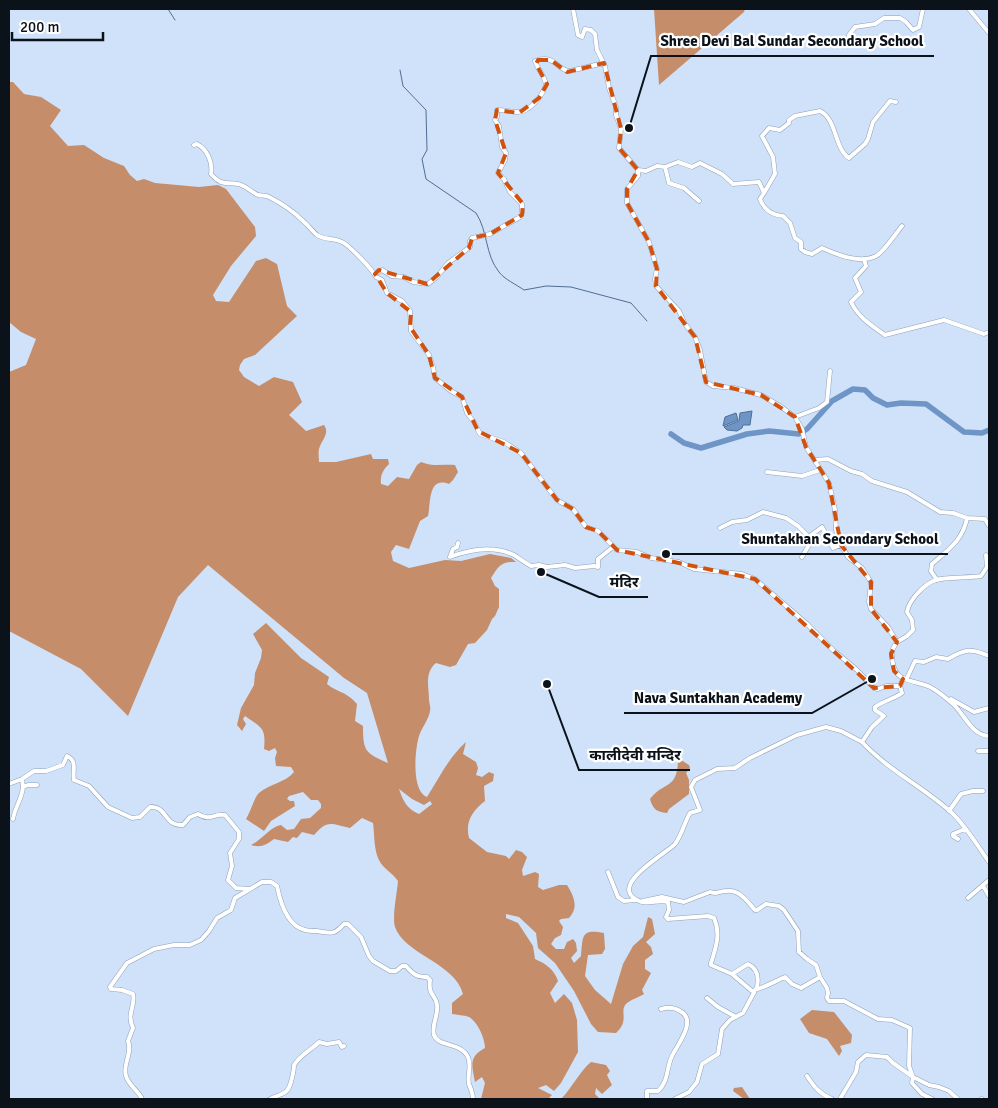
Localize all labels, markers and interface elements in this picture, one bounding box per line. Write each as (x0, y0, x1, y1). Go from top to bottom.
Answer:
scale bar (12, 10, 104, 42)
text: 200 m (20, 18, 60, 36)
callout: Shree Devi Bal Sundar Secondary School (651, 26, 934, 56)
text: Shree Devi Bal Sundar Secondary School (661, 32, 924, 50)
callout: Shuntakhan Secondary School (731, 524, 948, 554)
text: Shuntakhan Secondary School (741, 530, 939, 548)
callout: मंदिर (599, 567, 648, 597)
text: मंदिर (609, 573, 639, 591)
callout: Nava Suntakhan Academy (624, 683, 812, 713)
text: Nava Suntakhan Academy (634, 689, 803, 707)
callout: कालीदेवी मन्दिर (579, 740, 690, 770)
text: कालीदेवी मन्दिर (589, 746, 681, 764)

